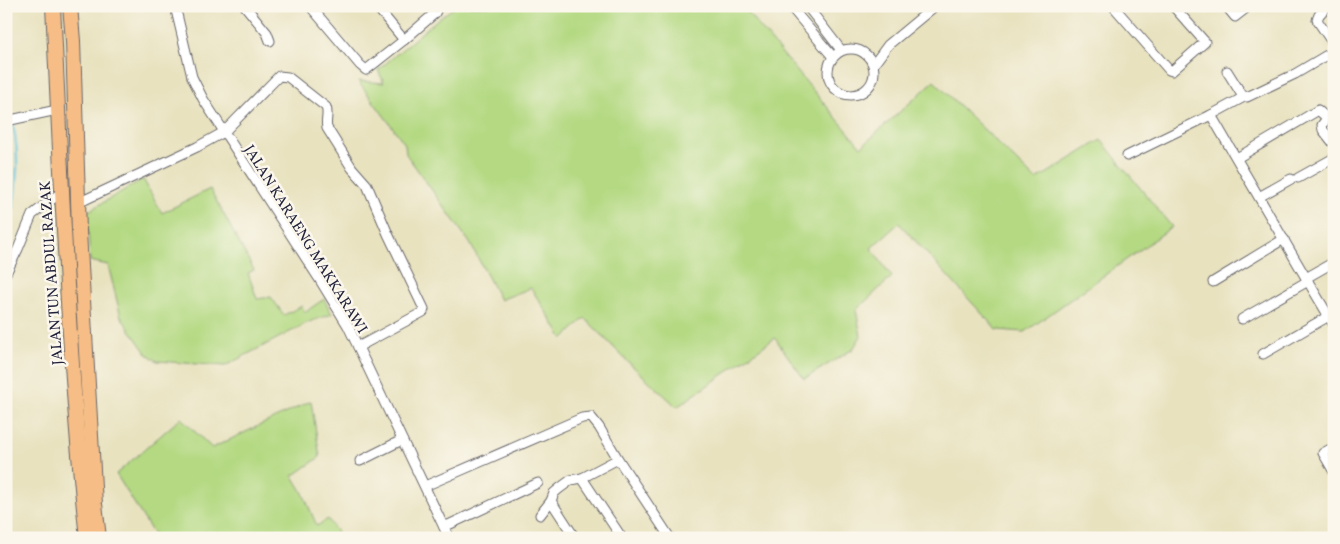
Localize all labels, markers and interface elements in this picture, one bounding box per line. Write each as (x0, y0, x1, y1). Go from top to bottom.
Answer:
street label: JALAN KARAENG MAKKARAWI (238, 141, 372, 338)
street label: JALAN TUN ABDUL RAZAK (36, 180, 69, 366)

